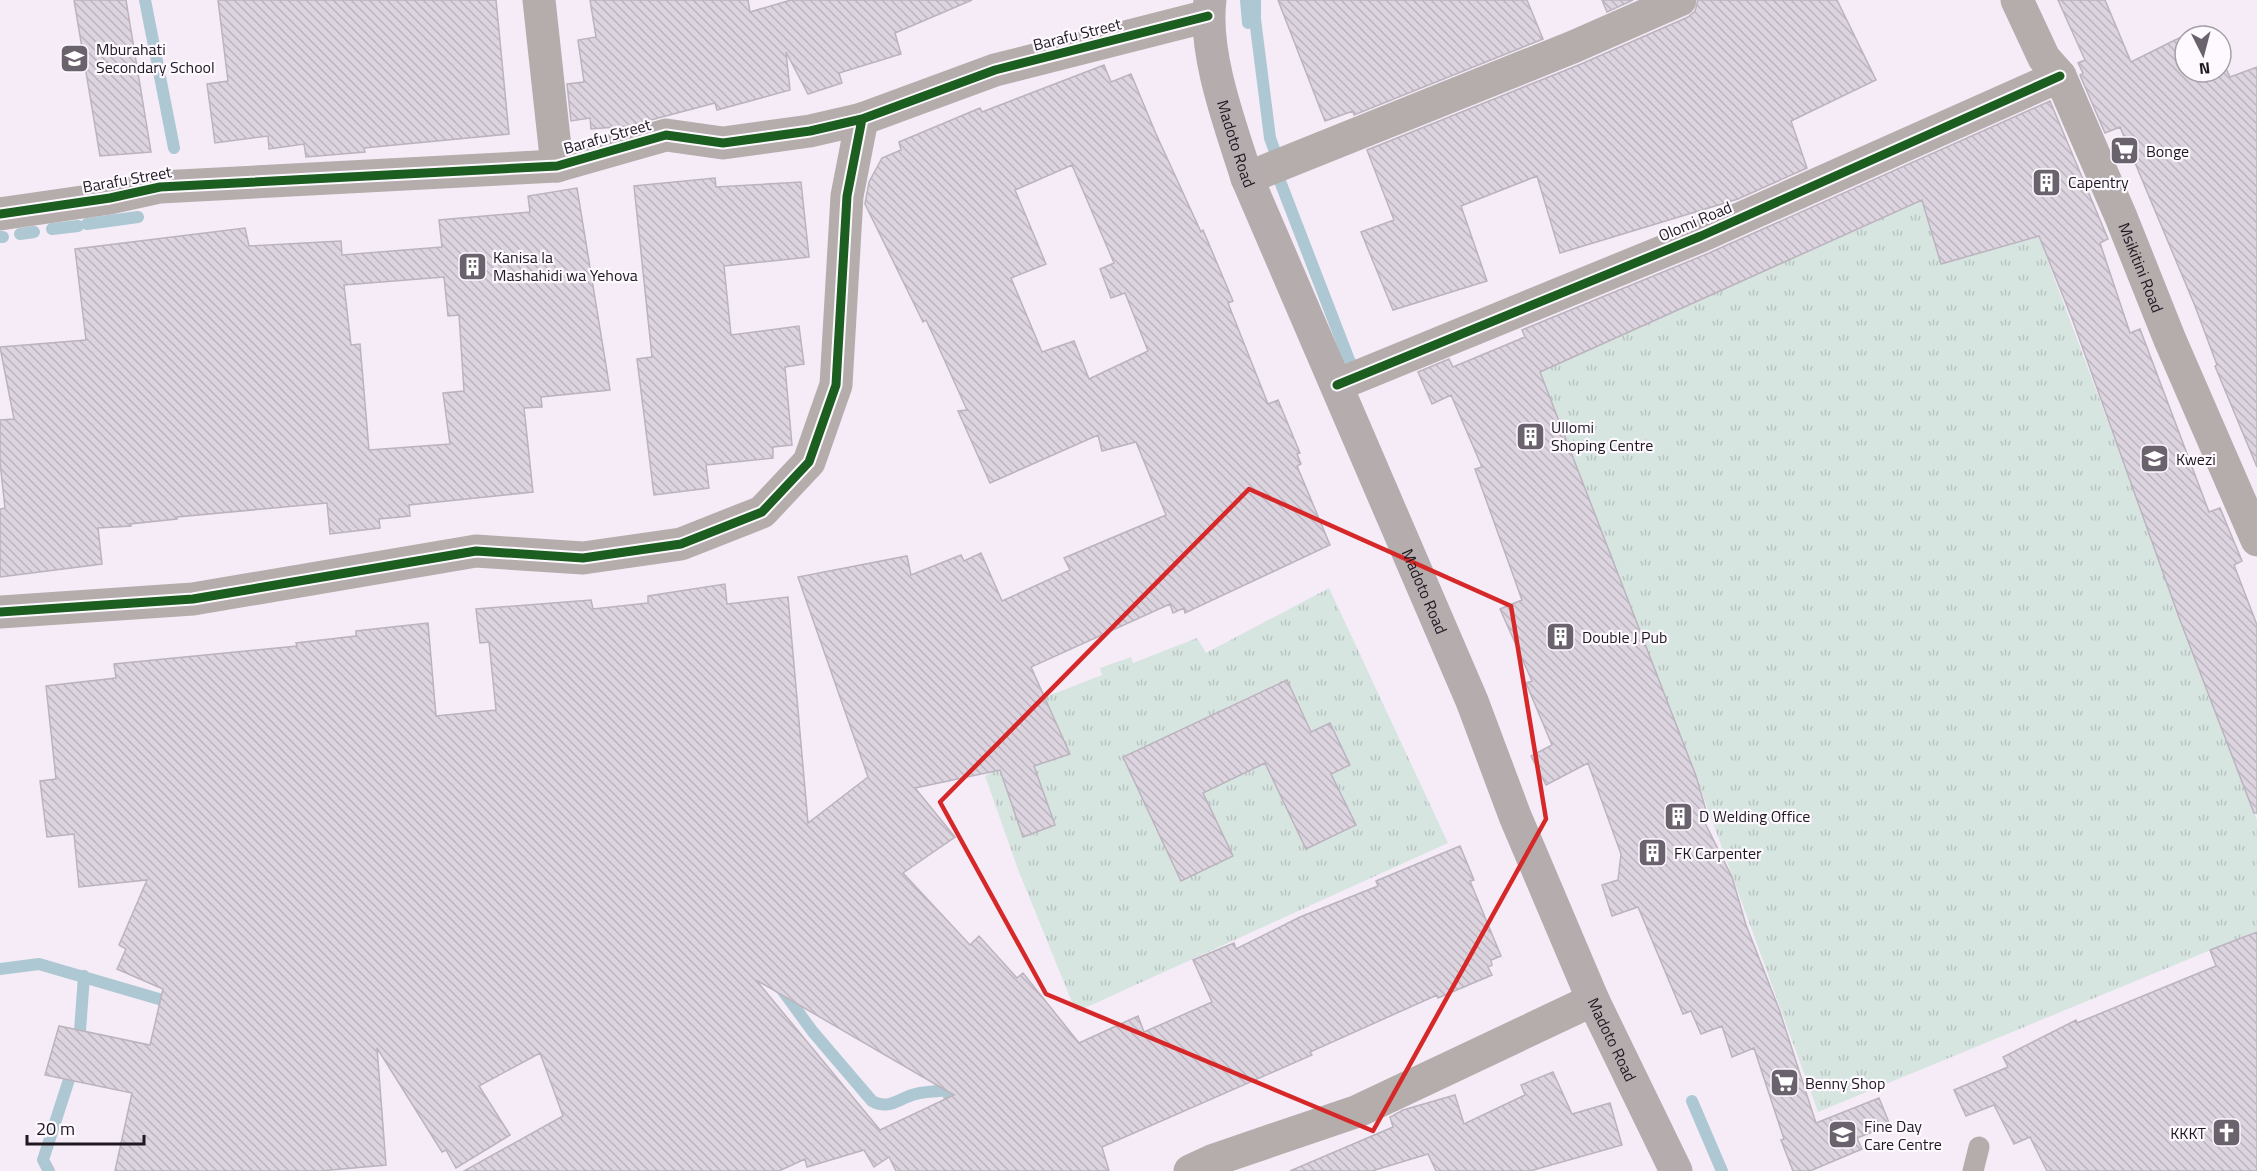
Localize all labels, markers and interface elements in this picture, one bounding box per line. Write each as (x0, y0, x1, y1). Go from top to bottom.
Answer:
street label: Barafu Street (1030, 11, 1124, 57)
north arrow (2173, 24, 2233, 84)
place label: Mburahati Secondary School (96, 37, 215, 79)
school or university icon: Mburahati Secondary School (59, 42, 91, 74)
text: N (2198, 56, 2211, 81)
street label: Madoto Road (1211, 97, 1262, 191)
street label: Barafu Street (560, 112, 654, 160)
supermarket icon: Bonge (2109, 135, 2141, 167)
place label: Bonge (2146, 139, 2189, 163)
street label: Barafu Street (81, 159, 174, 199)
building icon: Capentry (2031, 166, 2063, 198)
place label: Capentry (2068, 170, 2129, 194)
street label: Olomi Road (1655, 195, 1735, 247)
street label: Msikitini Road (2112, 219, 2170, 316)
place label: Kanisa la Mashahidi wa Yehova (493, 245, 638, 287)
building icon: Kanisa la Mashahidi wa Yehova (456, 250, 488, 282)
place label: Ullomi Shoping Centre (1551, 415, 1653, 457)
building icon: Ullomi Shoping Centre (1514, 420, 1546, 452)
school or university icon: Kwezi (2139, 443, 2171, 475)
place label: Kwezi (2176, 447, 2216, 471)
street label: Madoto Road (1396, 545, 1454, 638)
building icon: Double J Pub (1545, 621, 1577, 653)
place label: Double J Pub (1582, 625, 1668, 649)
building icon: D Welding Office (1662, 800, 1694, 832)
place label: D Welding Office (1699, 804, 1810, 828)
building icon: FK Carpenter (1637, 837, 1669, 869)
place label: FK Carpenter (1674, 841, 1762, 865)
street label: Madoto Road (1582, 993, 1643, 1085)
supermarket icon: Benny Shop (1768, 1067, 1800, 1099)
place label: Benny Shop (1805, 1071, 1885, 1095)
scale bar (27, 1108, 144, 1146)
place label: Fine Day Care Centre (1864, 1114, 1942, 1156)
text: 20 m (36, 1115, 75, 1142)
church icon: KKKT (2211, 1117, 2243, 1149)
school or university icon: Fine Day Care Centre (1827, 1119, 1859, 1151)
place label: KKKT (2170, 1121, 2207, 1145)

